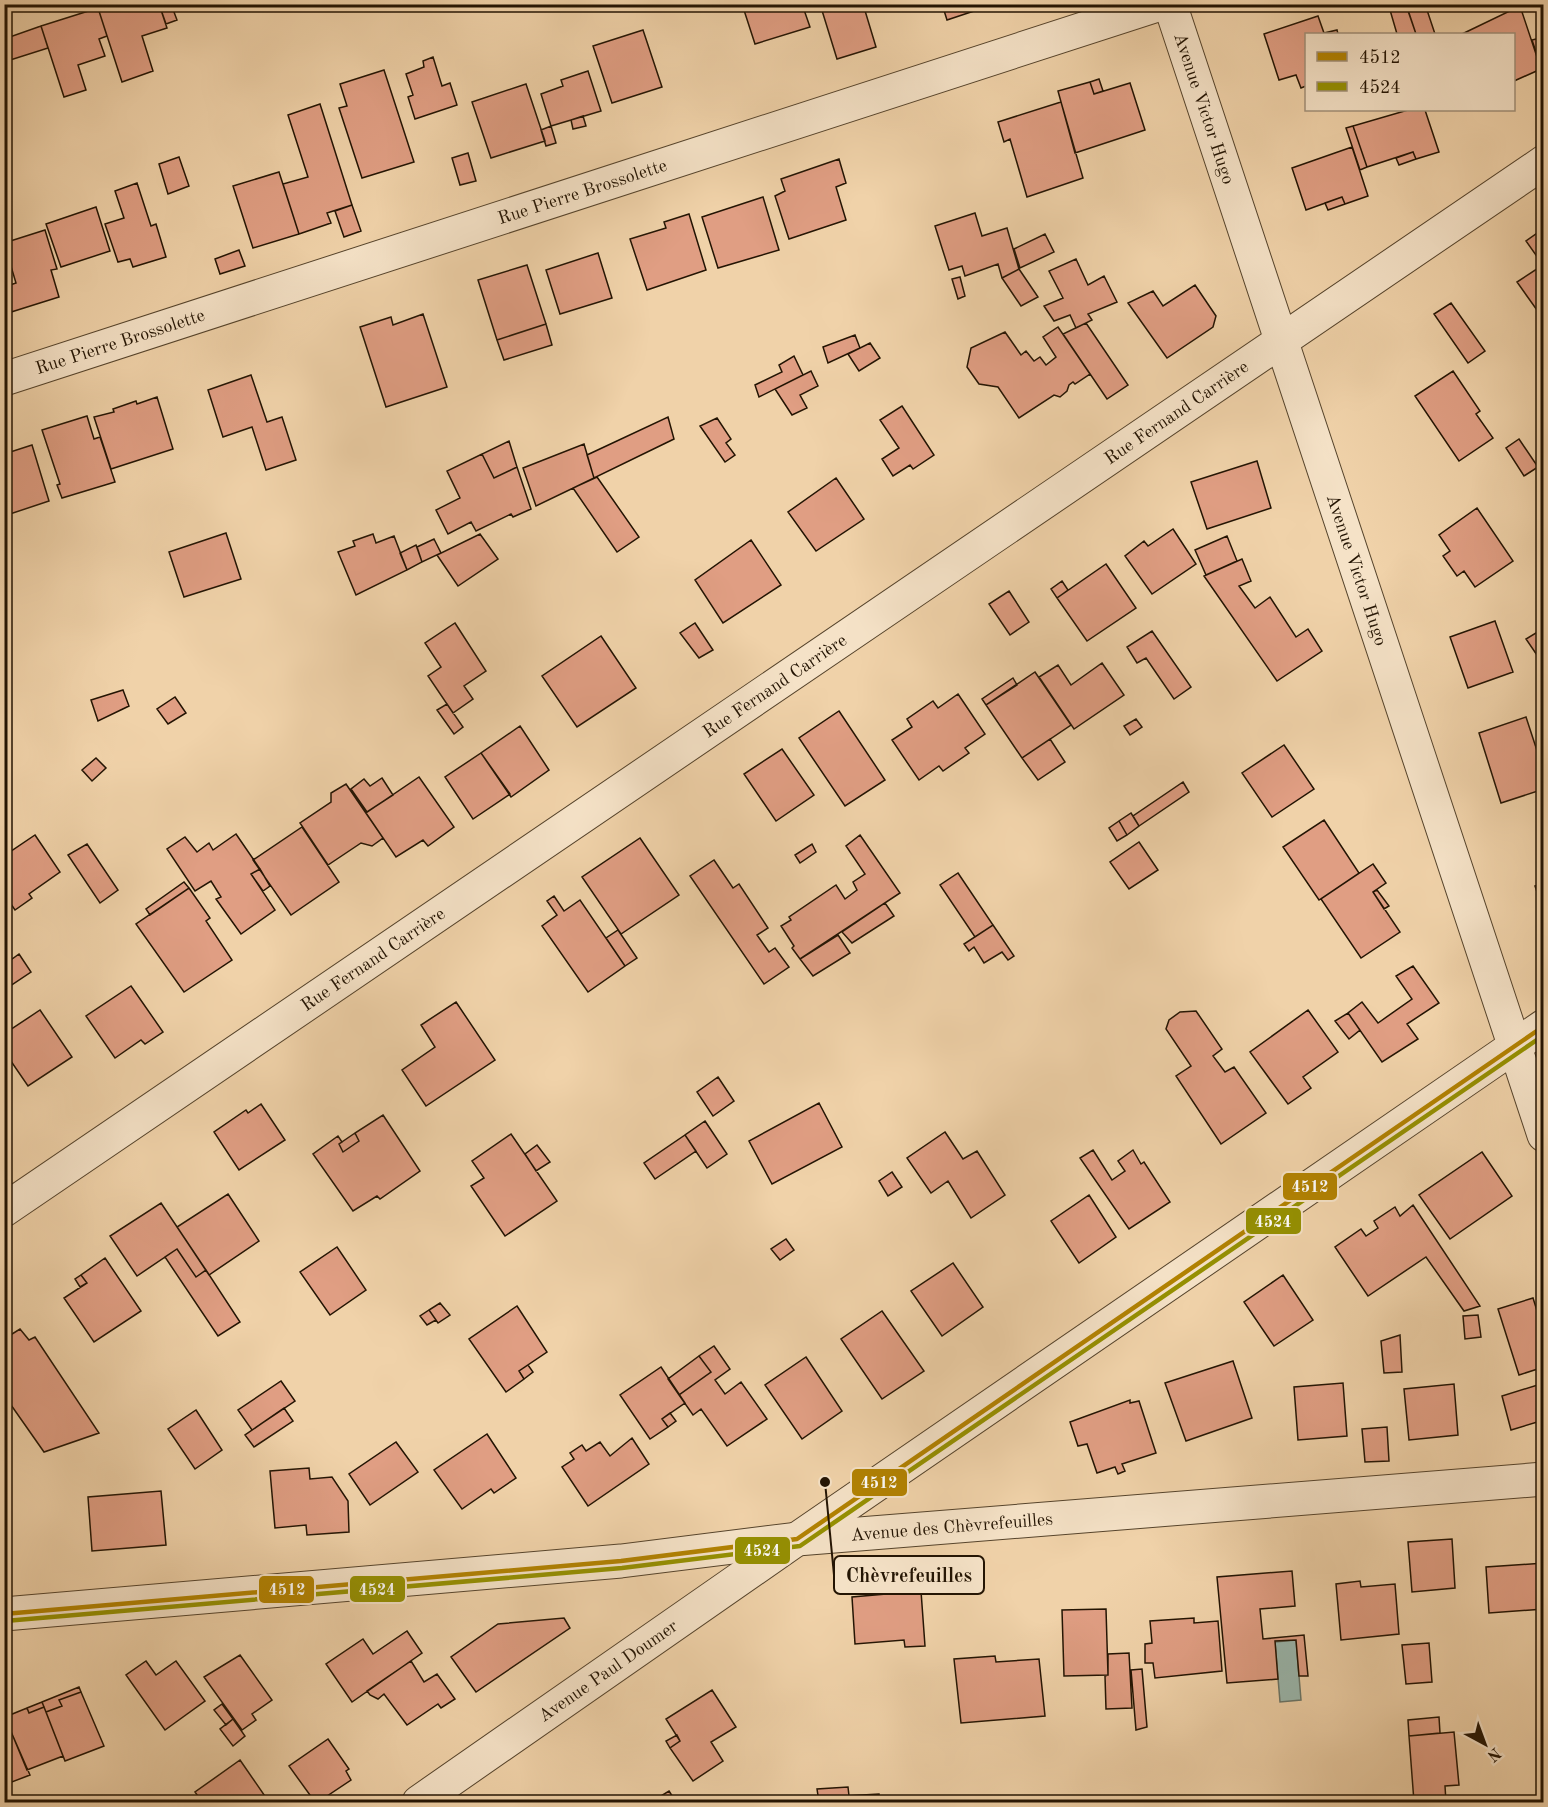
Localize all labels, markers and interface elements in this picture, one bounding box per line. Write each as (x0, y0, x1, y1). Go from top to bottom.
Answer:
street label: Avenue Victor Hugo (1170, 31, 1237, 187)
legend (1305, 33, 1515, 111)
text: 4512 (1359, 49, 1401, 67)
text: 4524 (1359, 79, 1401, 97)
street label: Rue Pierre Brossolette (496, 157, 669, 228)
street label: Rue Pierre Brossolette (34, 306, 207, 378)
street label: Rue Fernand Carrière (1102, 358, 1252, 468)
street label: Avenue Victor Hugo (1323, 492, 1390, 648)
street label: Rue Fernand Carrière (700, 631, 850, 742)
street label: Rue Fernand Carrière (298, 905, 449, 1015)
line badge: 4512 (1282, 1172, 1338, 1201)
text: 4512 (1291, 1180, 1329, 1196)
line badge: 4524 (1245, 1207, 1302, 1235)
text: 4524 (1254, 1215, 1292, 1231)
line badge: 4512 (851, 1468, 908, 1497)
text: 4512 (860, 1476, 898, 1492)
street label: Avenue des Chèvrefeuilles (850, 1510, 1054, 1545)
line badge: 4524 (734, 1536, 791, 1565)
text: 4524 (743, 1544, 781, 1560)
callout: Chèvrefeuilles (834, 1556, 984, 1594)
text: Chèvrefeuilles (846, 1567, 972, 1587)
line badge: 4512 (258, 1575, 315, 1604)
line badge: 4524 (349, 1575, 406, 1603)
text: 4512 (268, 1583, 306, 1599)
text: 4524 (358, 1583, 396, 1599)
street label: Avenue Paul Doumer (536, 1617, 682, 1726)
north arrow (1455, 1714, 1515, 1774)
text: N (1483, 1744, 1503, 1764)

